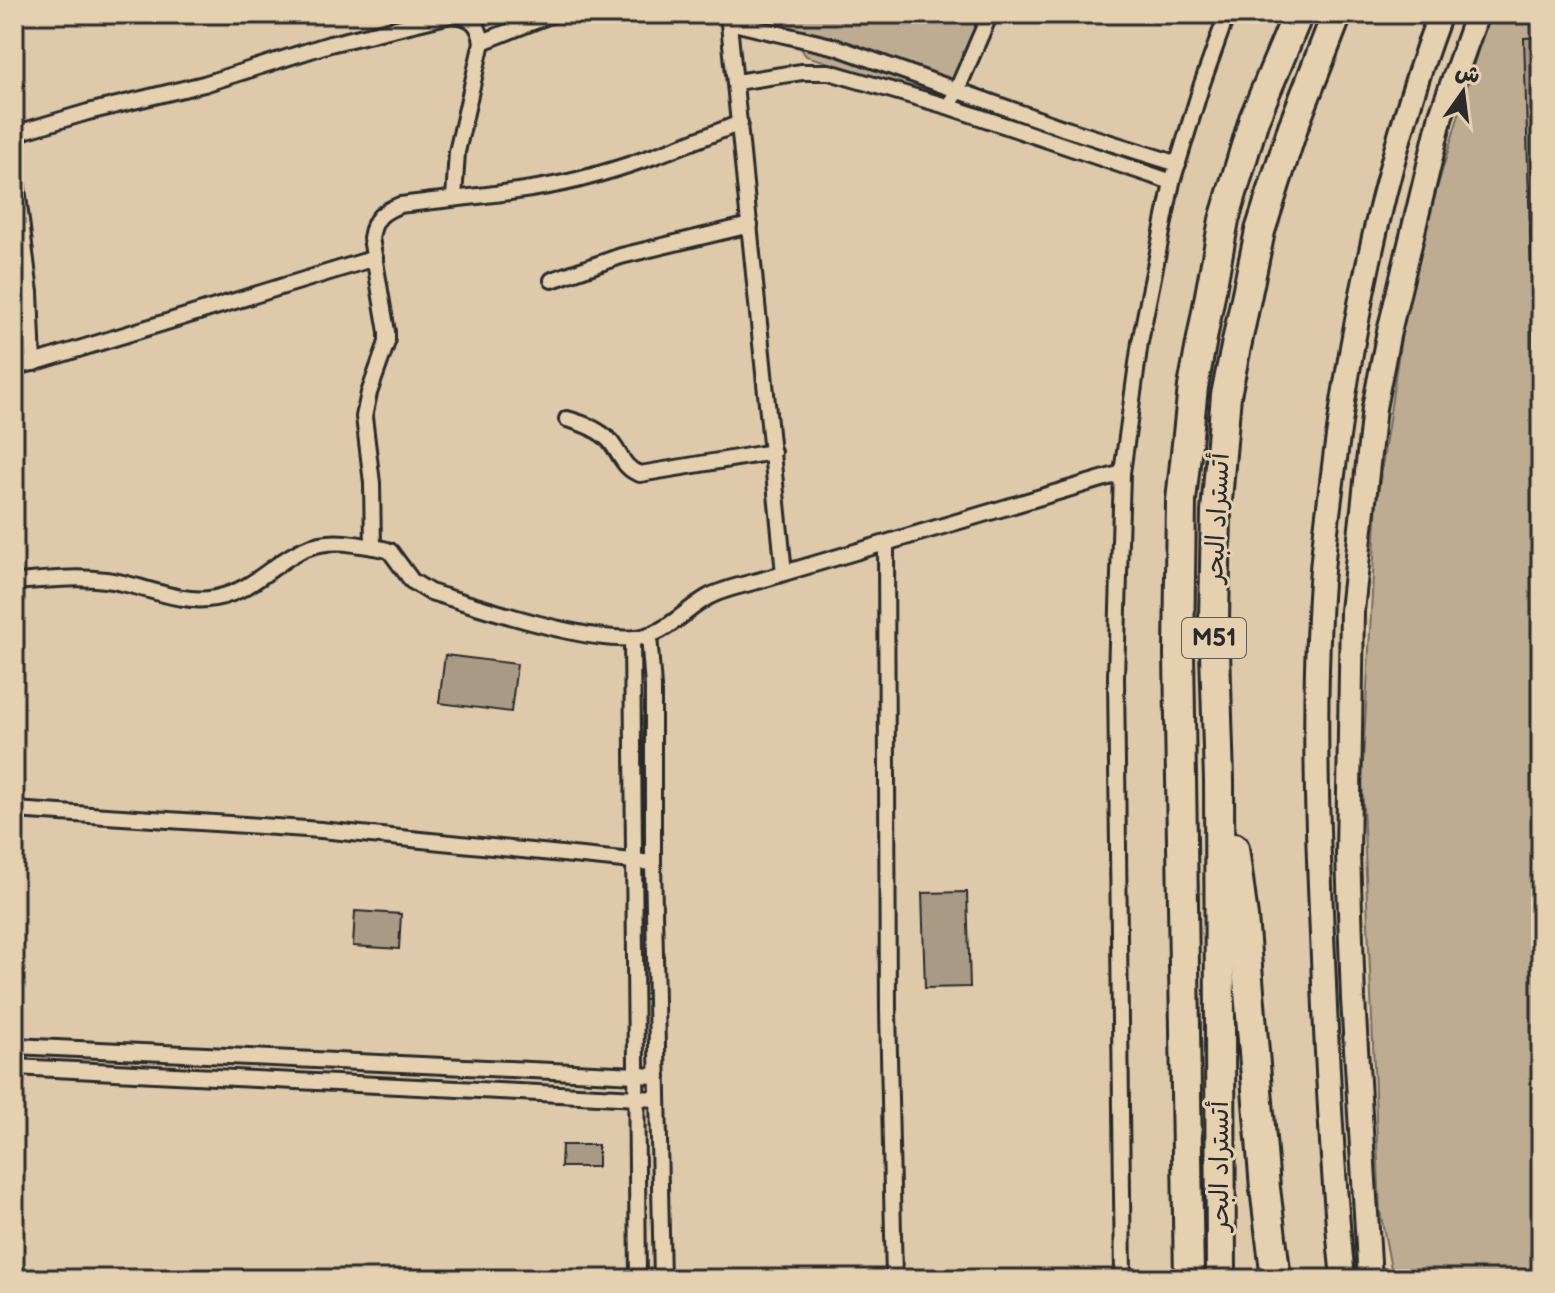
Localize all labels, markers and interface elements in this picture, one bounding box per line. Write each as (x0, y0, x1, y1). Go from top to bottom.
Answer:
north arrow (1423, 52, 1503, 132)
text: ش (1452, 58, 1482, 90)
street label: أتستراد البحر (1198, 451, 1237, 586)
road number: M51 (1182, 618, 1246, 658)
street label: أتستراد البحر (1204, 1100, 1236, 1233)

